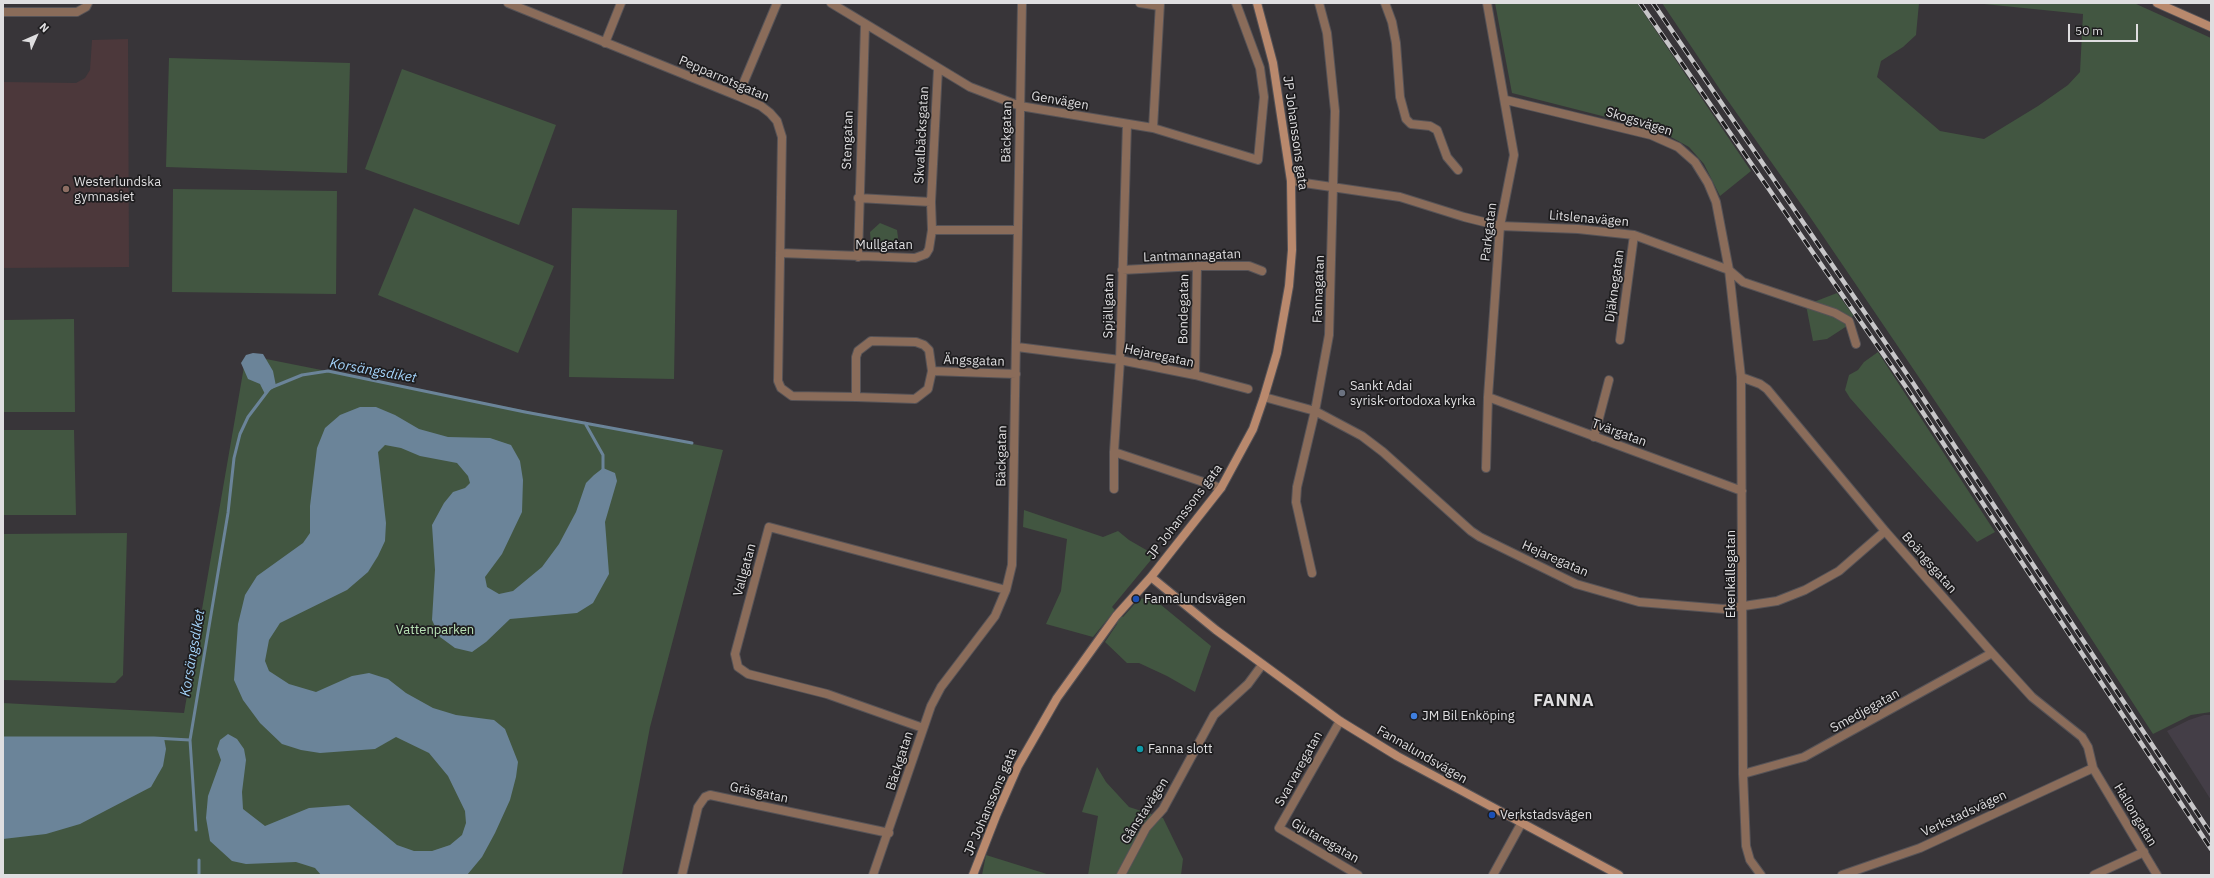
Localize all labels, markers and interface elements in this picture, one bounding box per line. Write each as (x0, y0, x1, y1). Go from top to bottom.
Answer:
north arrow (16, 16, 56, 56)
scale bar (2070, 16, 2140, 42)
text: N (37, 20, 52, 35)
text: 50 m (2075, 23, 2103, 38)
street label: Pepparrotsgatan (676, 53, 772, 105)
street label: JP Johanssons gata (1279, 75, 1311, 191)
street label: Skvalbäcksgatan (912, 86, 932, 184)
street label: Genvägen (1030, 88, 1090, 114)
street label: Bäckgatan (999, 101, 1015, 163)
street label: Skogsvägen (1604, 104, 1674, 140)
street label: Stengatan (839, 110, 857, 170)
place label: Westerlundska gymnasiet (74, 174, 161, 205)
marker: Westerlundska gymnasiet (61, 184, 71, 194)
street label: Parkgatan (1478, 202, 1500, 262)
street label: Litslenavägen (1548, 208, 1630, 230)
street label: Mullgatan (855, 237, 913, 253)
street label: Lantmannagatan (1143, 246, 1241, 266)
street label: Djäknegatan (1602, 249, 1628, 323)
street label: Fannagatan (1310, 255, 1328, 323)
street label: Spjällgatan (1101, 273, 1117, 339)
street label: Bondegatan (1176, 274, 1192, 344)
street label: Hejaregatan (1123, 341, 1195, 371)
street label: Ängsgatan (943, 352, 1005, 370)
water label: Korsängsdiket (328, 355, 418, 387)
place label: Sankt Adai syrisk-ortodoxa kyrka (1350, 378, 1476, 409)
marker: Sankt Adai syrisk-ortodoxa kyrka (1337, 388, 1347, 398)
street label: Tvärgatan (1589, 416, 1649, 450)
street label: Bäckgatan (994, 425, 1010, 487)
street label: JP Johanssons gata (1144, 461, 1226, 563)
street label: Boängsgatan (1898, 529, 1960, 597)
street label: Ekenkällsgatan (1723, 530, 1739, 618)
street label: Hejaregatan (1519, 537, 1591, 581)
street label: Vallgatan (730, 542, 760, 598)
place label: Fannalundsvägen (1144, 591, 1246, 607)
marker: Fannalundsvägen (1131, 594, 1141, 604)
water label: Korsängsdiket (177, 608, 209, 698)
park label: Vattenparken (396, 622, 474, 638)
street label: Smedjegatan (1828, 686, 1902, 736)
district label: FANNA (1533, 691, 1595, 711)
place label: JM Bil Enköping (1422, 708, 1515, 724)
marker: JM Bil Enköping (1409, 711, 1419, 721)
street label: Fannalundsvägen (1374, 723, 1470, 787)
street label: Bäckgatan (883, 729, 917, 793)
street label: Svarvaregatan (1272, 729, 1326, 809)
place label: Fanna slott (1148, 741, 1213, 757)
marker: Fanna slott (1135, 744, 1145, 754)
street label: JP Johanssons gata (961, 746, 1021, 858)
street label: Gånstavägen (1118, 775, 1172, 847)
street label: Gräsgatan (728, 779, 790, 807)
street label: Hallongatan (2110, 781, 2160, 849)
street label: Verkstadsvägen (1919, 787, 2009, 841)
place label: Verkstadsvägen (1500, 807, 1592, 823)
marker: Verkstadsvägen (1487, 810, 1497, 820)
street label: Gjutaregatan (1288, 815, 1362, 867)

